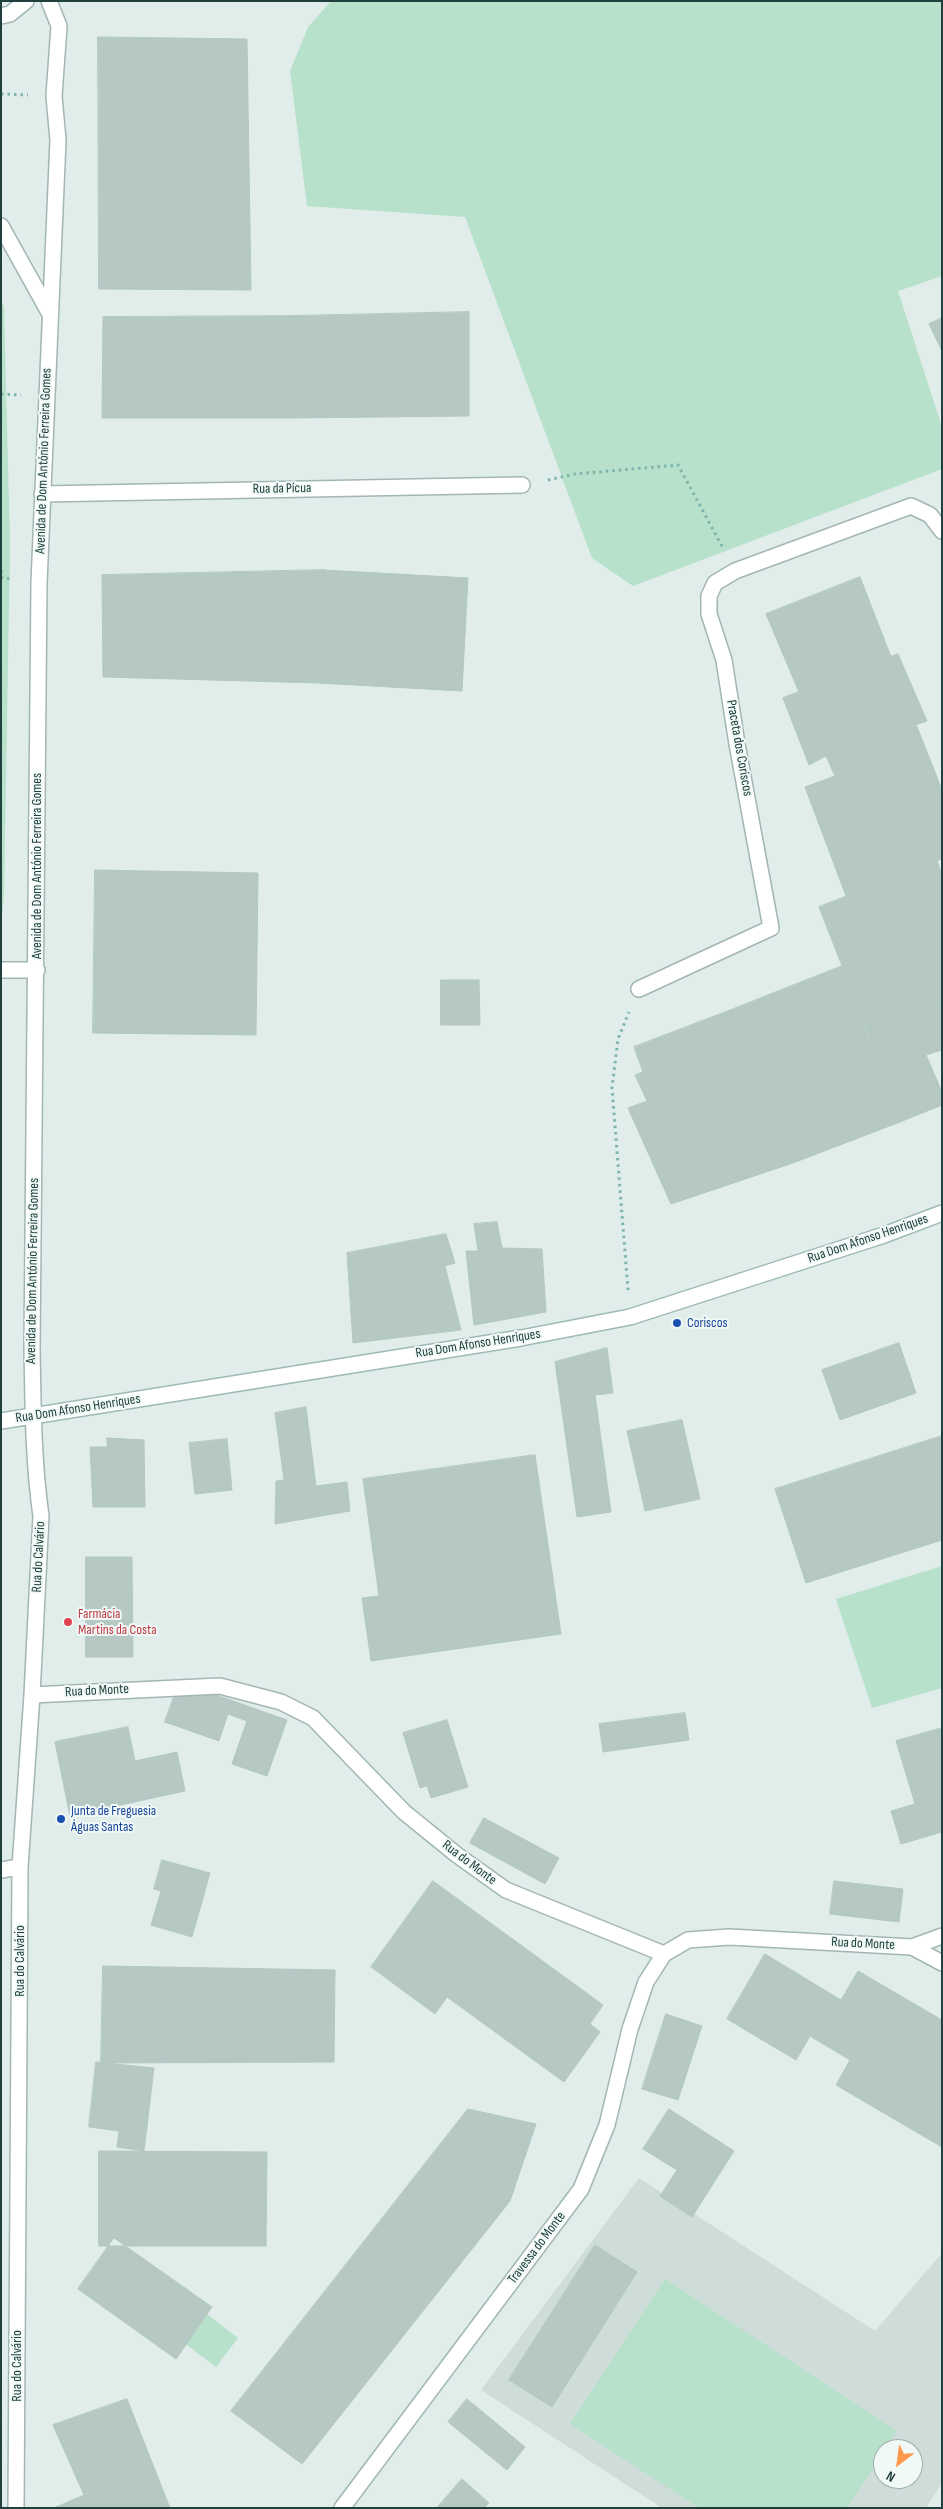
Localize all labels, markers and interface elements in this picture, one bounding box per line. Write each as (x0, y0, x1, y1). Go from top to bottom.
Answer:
street label: Avenida de Dom António Ferreira Gomes (32, 368, 56, 554)
street label: Rua da Pícua (252, 480, 312, 498)
street label: Praceta dos Coriscos (722, 699, 756, 797)
street label: Avenida de Dom António Ferreira Gomes (29, 773, 45, 959)
street label: Avenida de Dom António Ferreira Gomes (23, 1178, 43, 1364)
street label: Rua Dom Afonso Henriques (806, 1211, 930, 1267)
place label: Coriscos (687, 1315, 728, 1331)
marker: Coriscos (671, 1317, 683, 1329)
street label: Rua Dom Afonso Henriques (414, 1326, 542, 1362)
street label: Rua Dom Afonso Henriques (14, 1391, 142, 1427)
street label: Rua do Calvário (29, 1521, 49, 1593)
place label: Farmácia Martins da Costa (78, 1606, 157, 1638)
marker: Farmácia Martins da Costa (62, 1616, 74, 1628)
street label: Rua do Monte (65, 1681, 129, 1701)
place label: Junta de Freguesia Águas Santas (71, 1803, 156, 1835)
marker: Junta de Freguesia Águas Santas (55, 1813, 67, 1825)
street label: Rua do Monte (438, 1837, 500, 1889)
street label: Rua do Calvário (12, 1925, 28, 1997)
street label: Rua do Monte (831, 1934, 895, 1954)
street label: Travessa do Monte (504, 2209, 570, 2287)
street label: Rua do Calvário (9, 2330, 25, 2402)
north arrow (873, 2439, 923, 2489)
text: N (883, 2467, 898, 2486)

